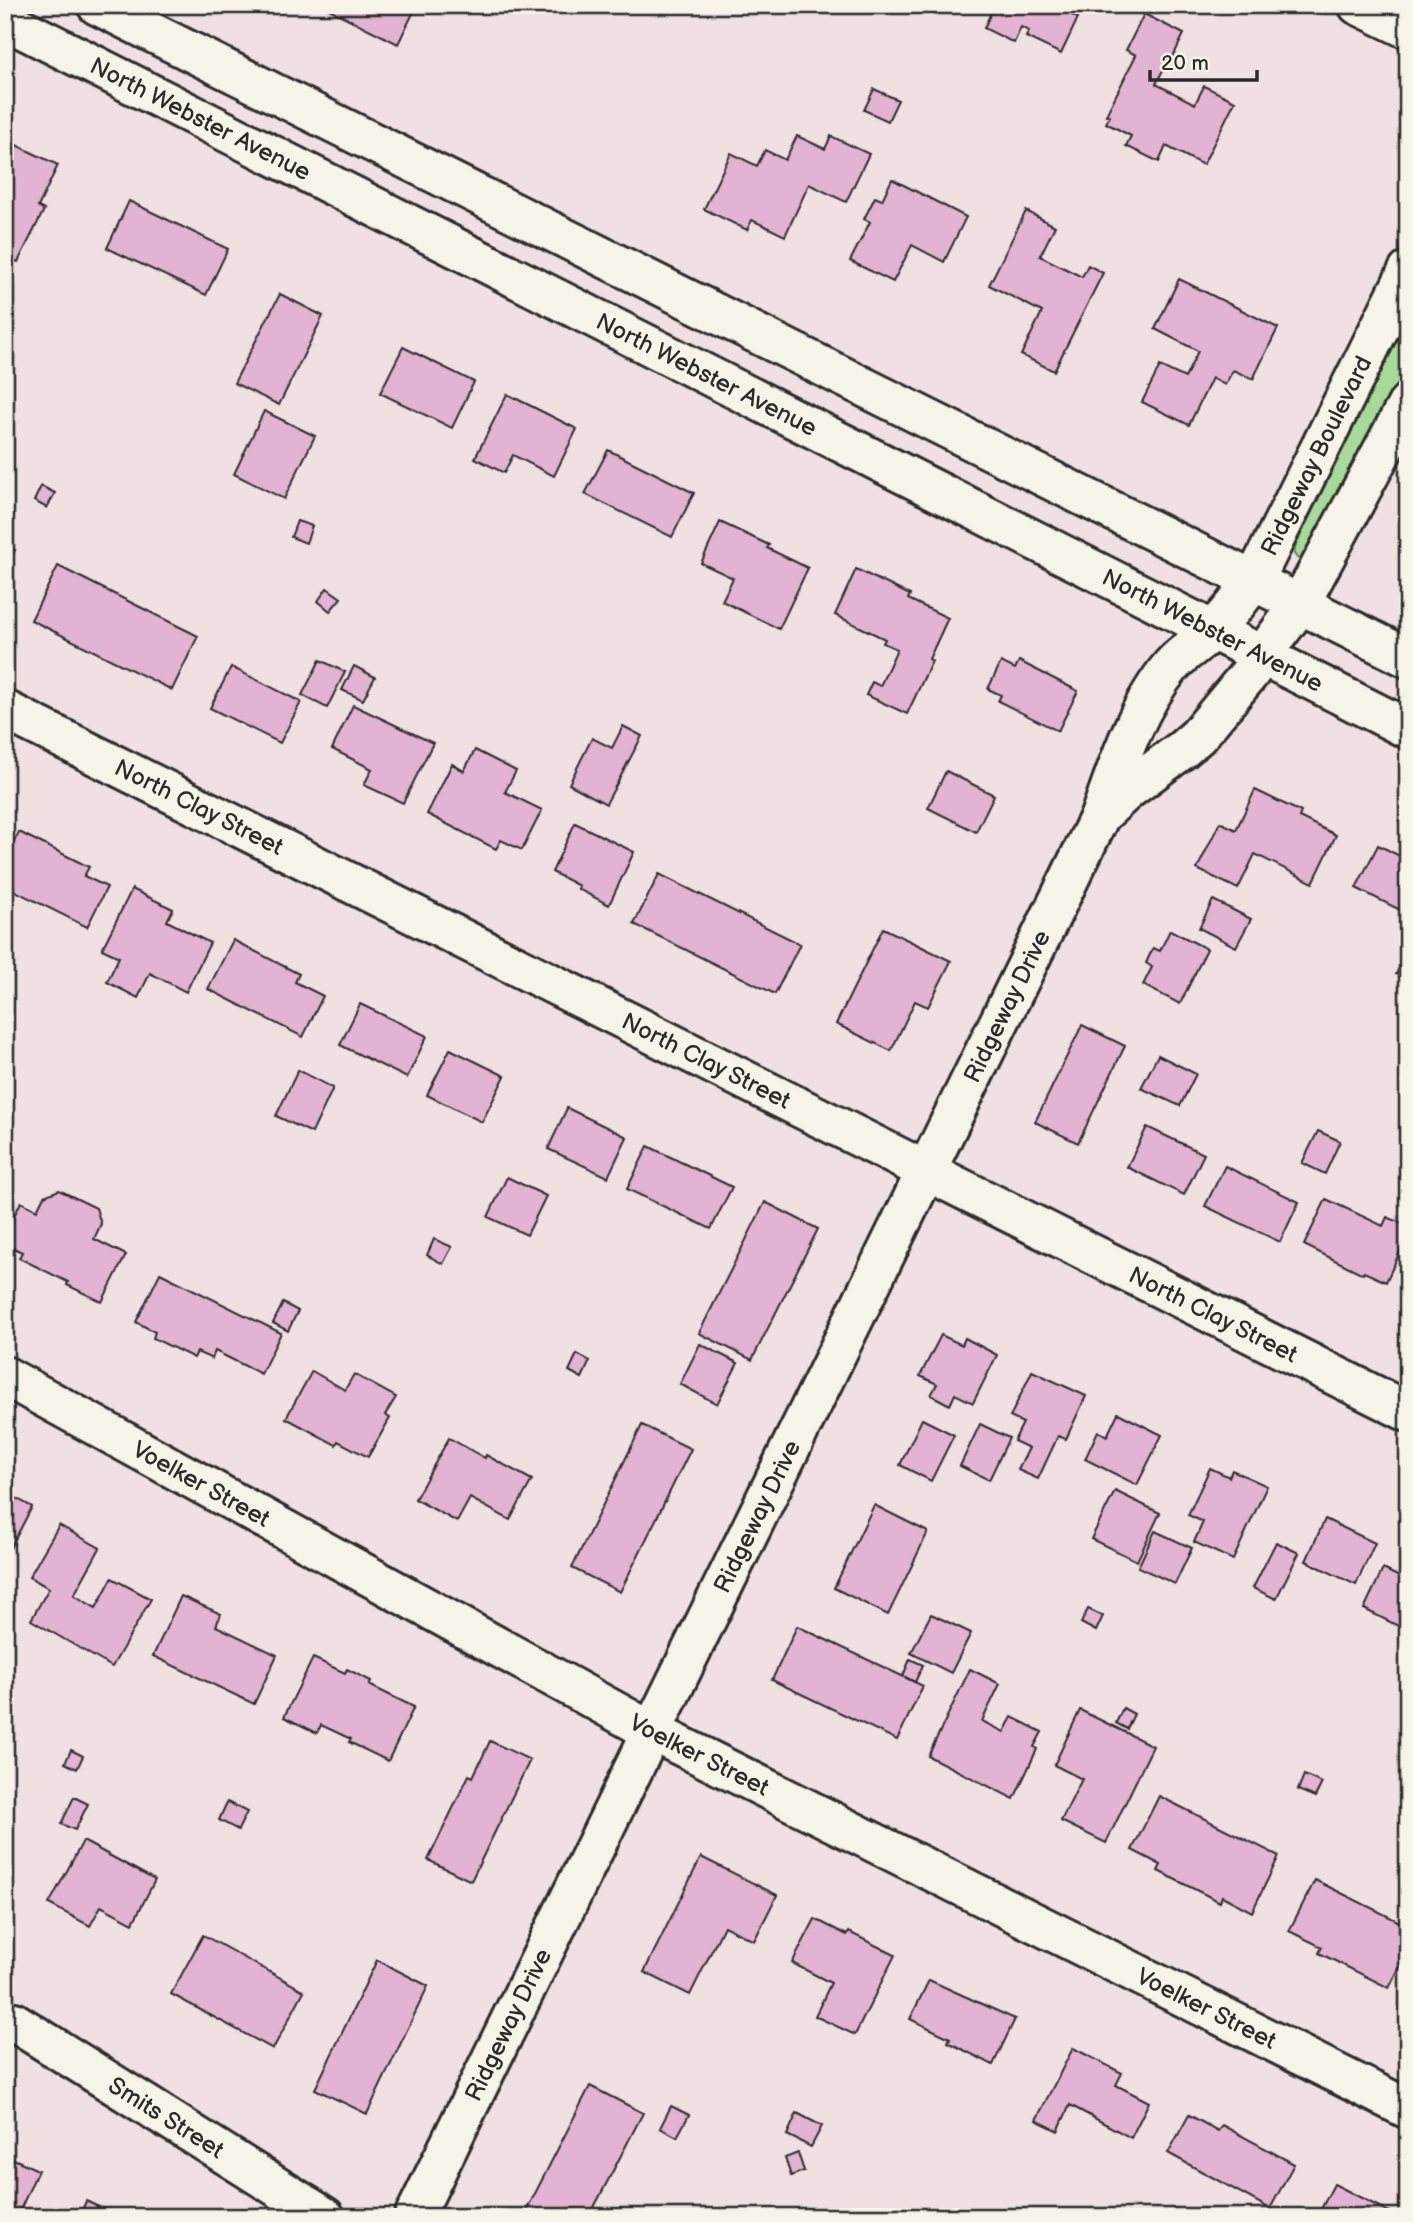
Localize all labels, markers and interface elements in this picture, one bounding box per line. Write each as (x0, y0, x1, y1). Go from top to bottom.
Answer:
scale bar (1150, 38, 1257, 82)
street label: North Webster Avenue (85, 51, 315, 187)
text: 20 m (1161, 51, 1209, 76)
street label: North Webster Avenue (591, 307, 822, 443)
street label: Ridgeway Boulevard (1255, 351, 1378, 561)
street label: North Webster Avenue (1097, 563, 1328, 699)
street label: North Clay Street (110, 753, 289, 862)
street label: Ridgeway Drive (958, 925, 1057, 1088)
street label: North Clay Street (617, 1007, 796, 1116)
street label: North Clay Street (1124, 1261, 1303, 1370)
street label: Voelker Street (127, 1435, 275, 1534)
street label: Ridgeway Drive (708, 1436, 807, 1598)
street label: Voelker Street (624, 1708, 774, 1803)
street label: Ridgeway Drive (459, 1944, 558, 2106)
street label: Voelker Street (1132, 1962, 1281, 2056)
street label: Smits Street (103, 2071, 230, 2165)

